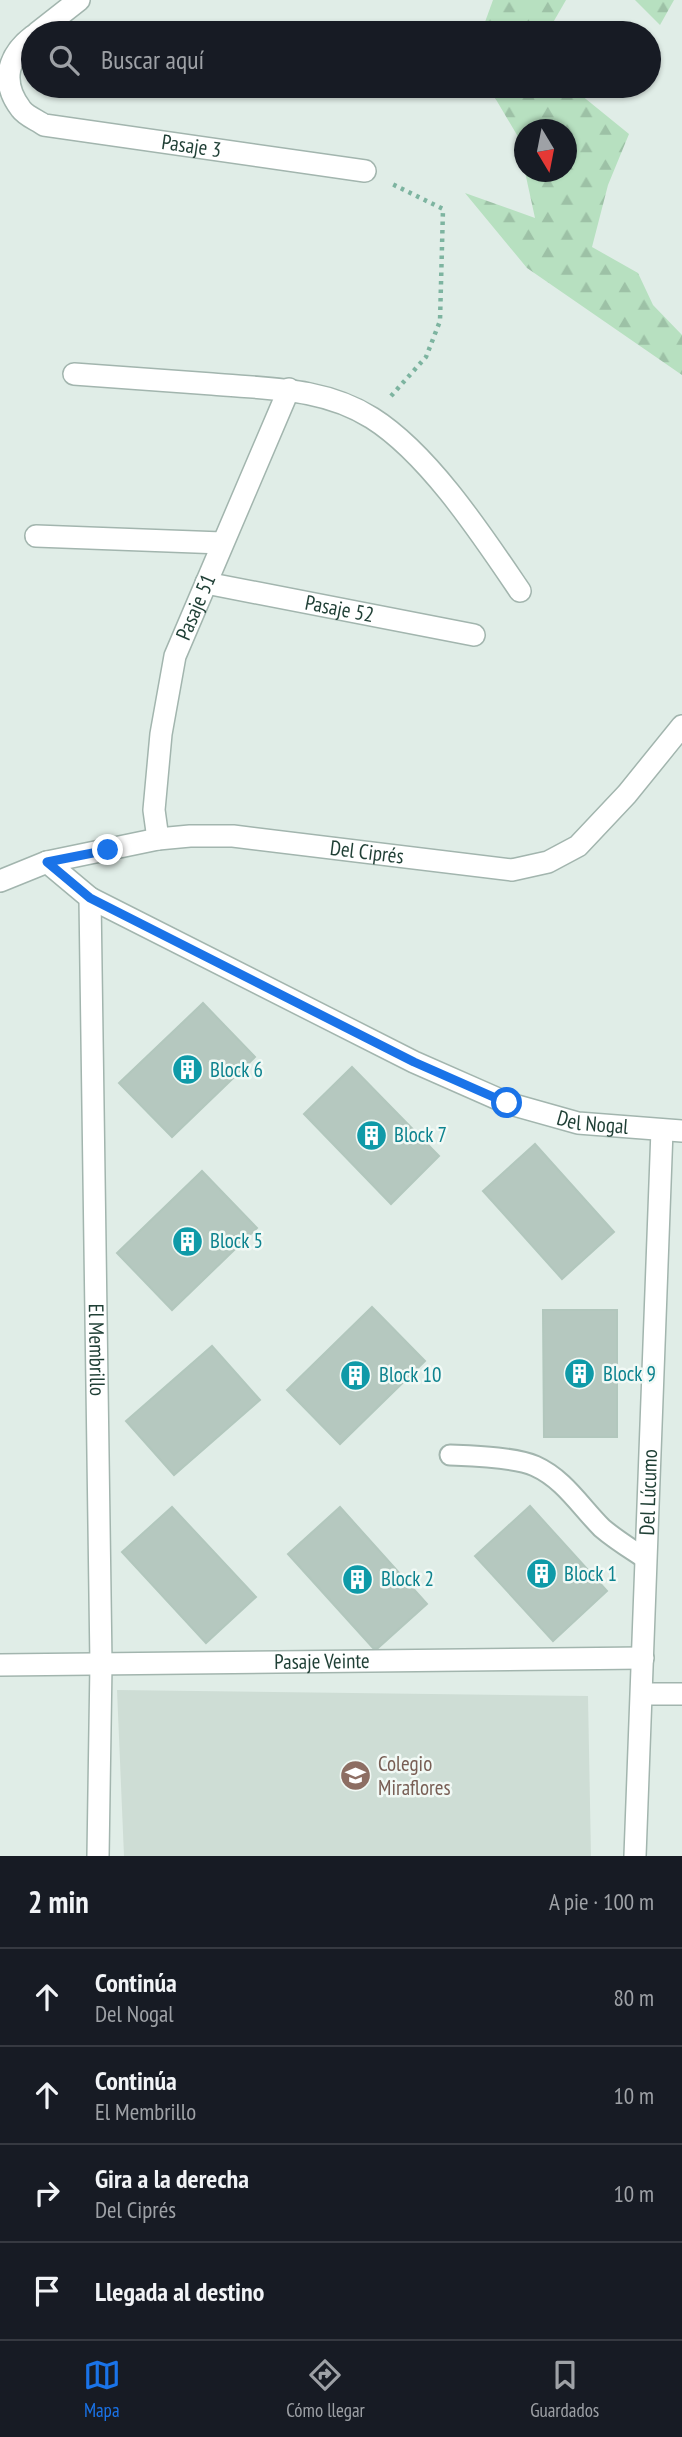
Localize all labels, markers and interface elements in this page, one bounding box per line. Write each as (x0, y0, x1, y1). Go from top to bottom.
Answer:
search box (21, 21, 661, 98)
icon: search (45, 41, 83, 79)
text: Buscar aquí (101, 43, 204, 76)
north arrow (514, 119, 577, 182)
street label: Pasaje 3 (160, 128, 223, 163)
street label: Pasaje 51 (169, 570, 221, 644)
street label: Pasaje 52 (303, 589, 376, 628)
route end (92, 834, 123, 865)
street label: Del Ciprés (329, 834, 405, 870)
building icon: Block 6 (170, 1053, 204, 1087)
place label: Block 6 (210, 1056, 263, 1083)
route start (491, 1087, 522, 1118)
street label: Del Nogal (554, 1104, 629, 1140)
building icon: Block 7 (354, 1118, 388, 1152)
place label: Block 7 (394, 1121, 447, 1148)
building icon: Block 5 (170, 1224, 204, 1258)
place label: Block 5 (210, 1227, 263, 1254)
street label: El Membrillo (83, 1303, 111, 1396)
building icon: Block 9 (563, 1357, 597, 1391)
building icon: Block 10 (339, 1358, 373, 1392)
place label: Block 9 (603, 1360, 656, 1387)
place label: Block 10 (379, 1361, 441, 1388)
street label: Del Lúcumo (633, 1449, 663, 1536)
building icon: Block 1 (524, 1557, 558, 1591)
place label: Block 1 (564, 1560, 617, 1587)
building icon: Block 2 (341, 1562, 375, 1596)
place label: Block 2 (381, 1565, 434, 1592)
street label: Pasaje Veinte (274, 1647, 370, 1675)
place label: Colegio Miraflores (378, 1750, 451, 1801)
school or university icon: Colegio Miraflores (338, 1759, 372, 1793)
text: 2 min (28, 1882, 89, 1921)
text: A pie · 100 m (549, 1887, 654, 1916)
text: Continúa (95, 1966, 177, 1999)
icon: ahead (28, 1978, 66, 2016)
text: 80 m (613, 1983, 654, 2012)
text: Del Nogal (95, 1999, 174, 2028)
text: Continúa (95, 2064, 177, 2097)
icon: ahead (28, 2076, 66, 2114)
text: 10 m (613, 2081, 654, 2110)
text: El Membrillo (95, 2097, 196, 2126)
text: Gira a la derecha (95, 2162, 249, 2195)
icon: right (28, 2174, 66, 2212)
text: 10 m (613, 2179, 654, 2208)
text: Del Ciprés (95, 2195, 176, 2224)
icon: arrive (28, 2272, 66, 2310)
text: Llegada al destino (95, 2275, 264, 2308)
tab: Mapa (83, 2356, 121, 2422)
tab: Cómo llegar (286, 2356, 365, 2422)
tab: Guardados (530, 2356, 599, 2422)

